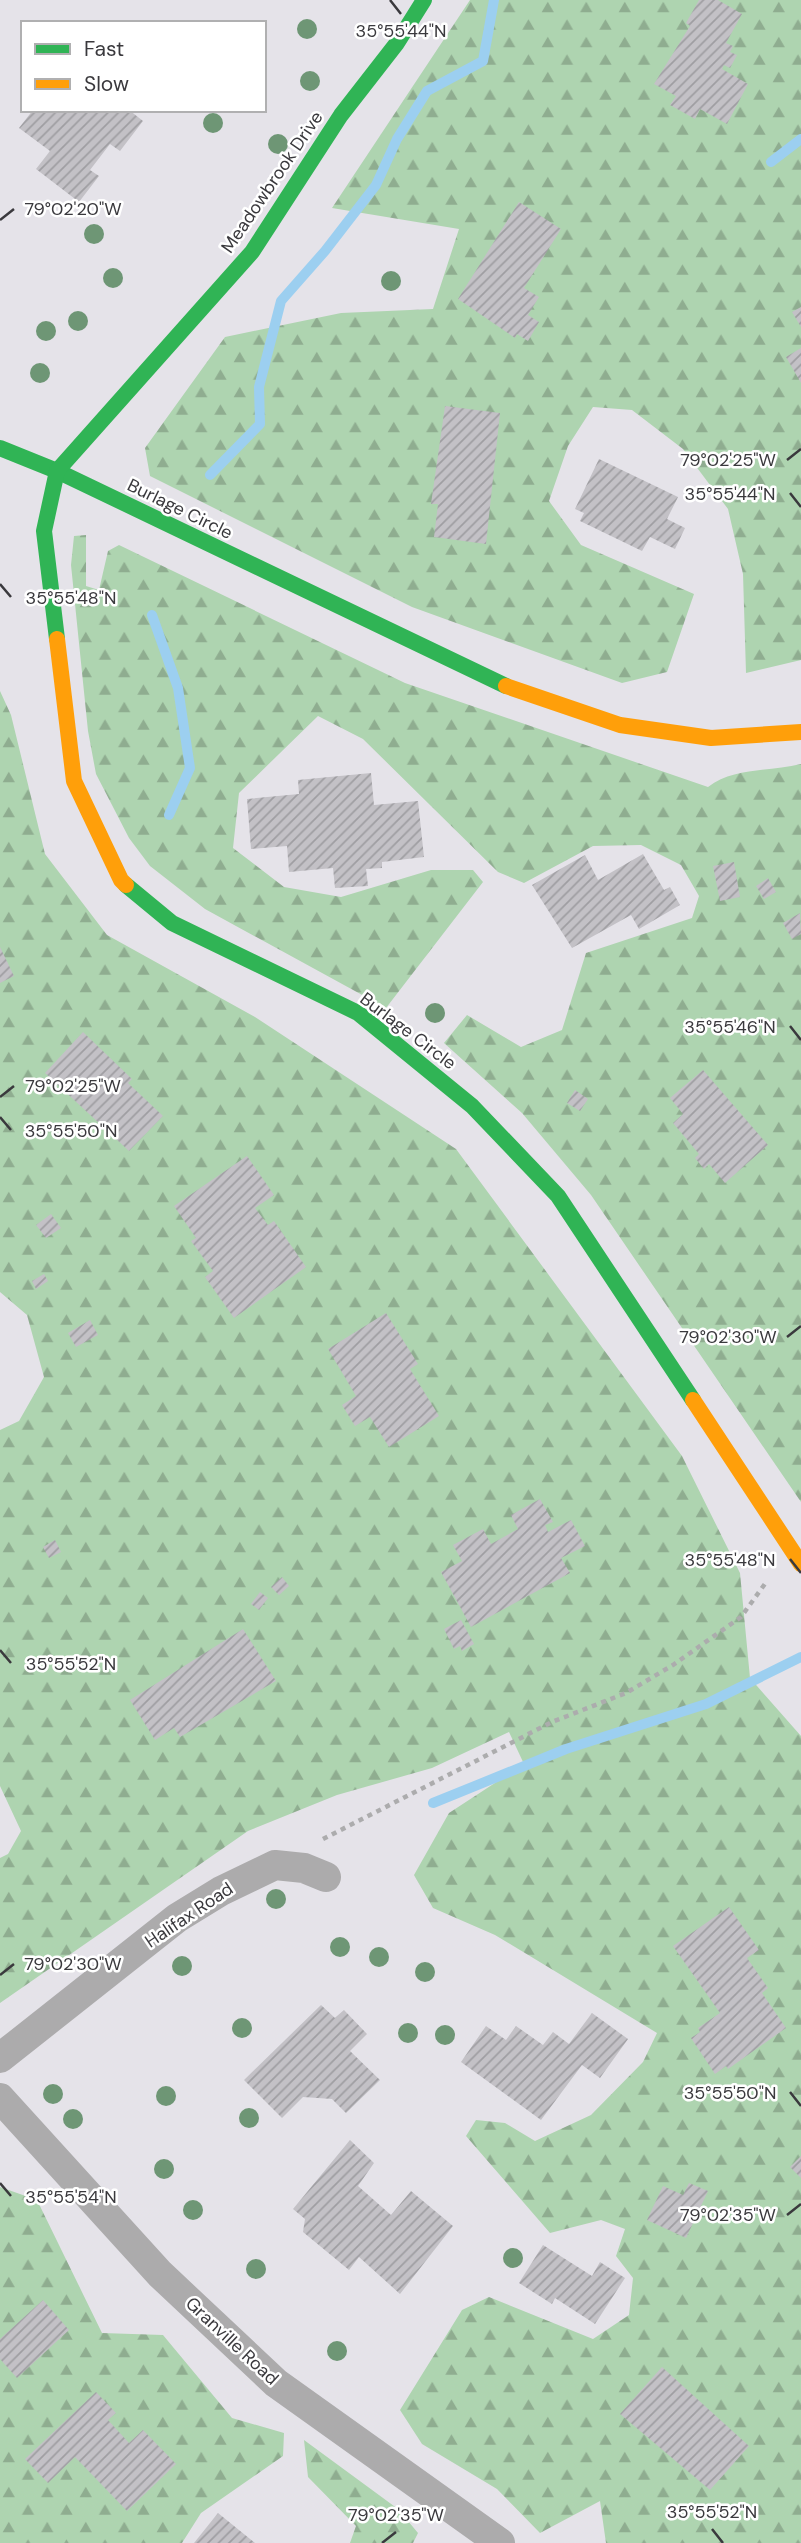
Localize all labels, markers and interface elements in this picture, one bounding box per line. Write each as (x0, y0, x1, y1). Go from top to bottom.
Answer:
text: 35°55'44"N (356, 19, 446, 43)
legend (21, 21, 266, 112)
text: Fast (84, 35, 124, 63)
text: Slow (84, 70, 129, 98)
street label: Meadowbrook Drive (216, 107, 328, 257)
text: 79°02'20"W (24, 197, 122, 221)
text: 79°02'25"W (680, 448, 776, 472)
street label: Burlage Circle (123, 473, 237, 545)
text: 35°55'44"N (685, 482, 775, 506)
text: 35°55'48"N (26, 586, 116, 610)
street label: Burlage Circle (355, 987, 461, 1075)
text: 35°55'46"N (684, 1015, 776, 1039)
text: 79°02'25"W (25, 1074, 121, 1098)
text: 35°55'50"N (25, 1119, 117, 1143)
text: 79°02'30"W (679, 1325, 777, 1349)
text: 35°55'48"N (685, 1548, 775, 1572)
text: 35°55'52"N (26, 1652, 116, 1676)
street label: Halifax Road (140, 1877, 238, 1953)
text: 79°02'30"W (24, 1952, 122, 1976)
text: 35°55'50"N (684, 2081, 776, 2105)
text: 35°55'54"N (25, 2185, 117, 2209)
text: 79°02'35"W (680, 2203, 776, 2227)
street label: Granville Road (180, 2292, 284, 2390)
text: 35°55'52"N (667, 2500, 757, 2524)
text: 79°02'35"W (348, 2503, 444, 2527)

